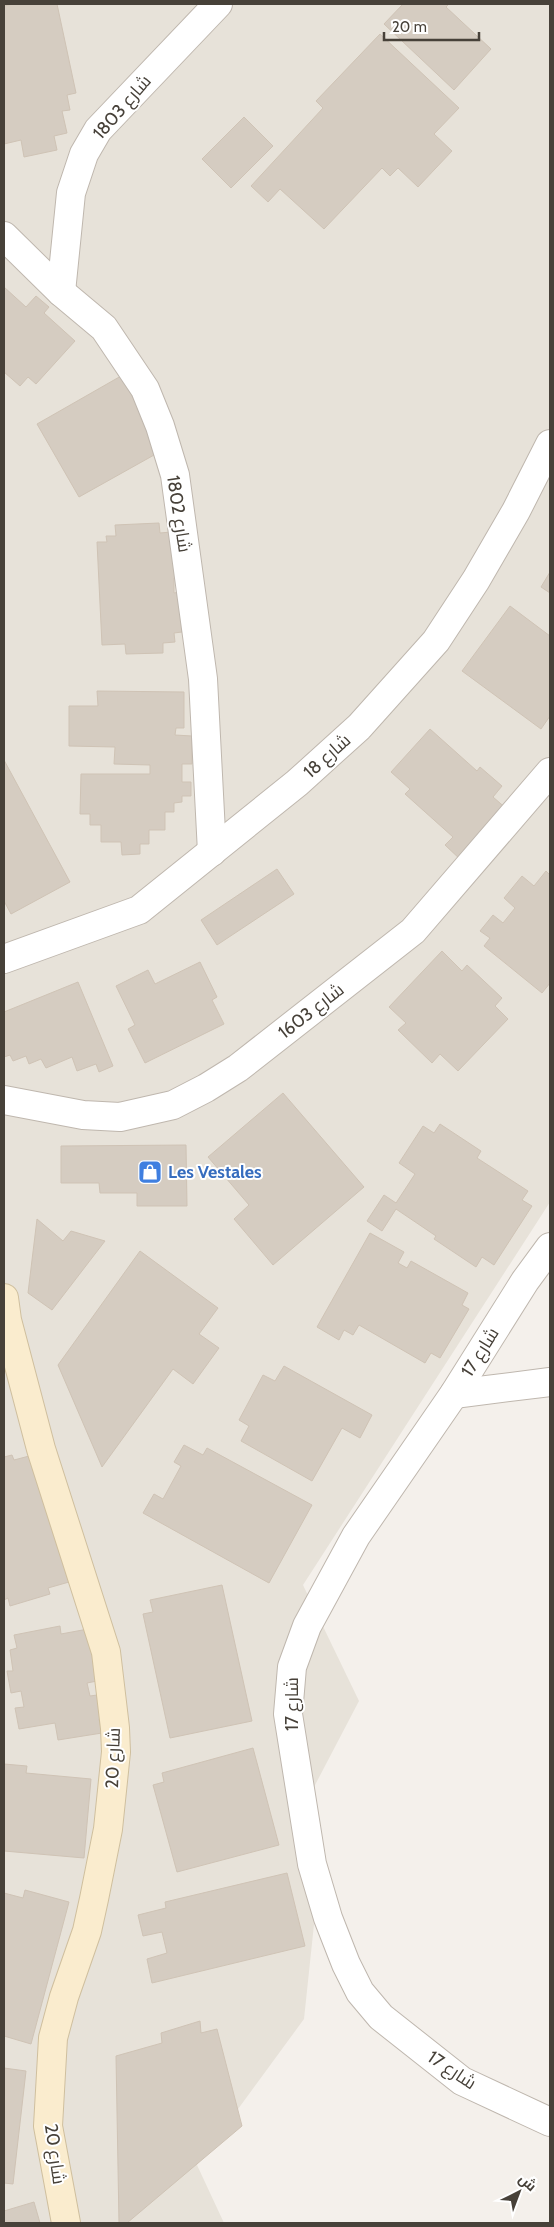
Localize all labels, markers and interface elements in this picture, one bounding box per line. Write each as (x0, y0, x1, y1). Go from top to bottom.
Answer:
scale bar (384, 10, 479, 42)
text: 20 m (392, 18, 427, 36)
street label: شارع 1803 (88, 70, 157, 144)
street label: شارع 1802 (161, 474, 196, 554)
street label: شارع 18 (299, 729, 356, 784)
street label: شارع 1603 (274, 979, 349, 1044)
shop icon: Les Vestales (137, 1159, 163, 1185)
place label: Les Vestales (168, 1161, 262, 1183)
street label: شارع 17 (456, 1323, 504, 1381)
street label: شارع 17 (281, 1677, 304, 1731)
street label: شارع 20 (101, 1727, 126, 1789)
street label: شارع 17 (423, 2046, 480, 2095)
street label: شارع 20 (39, 2122, 70, 2186)
north arrow (494, 2167, 544, 2217)
text: ش (515, 2170, 540, 2195)

